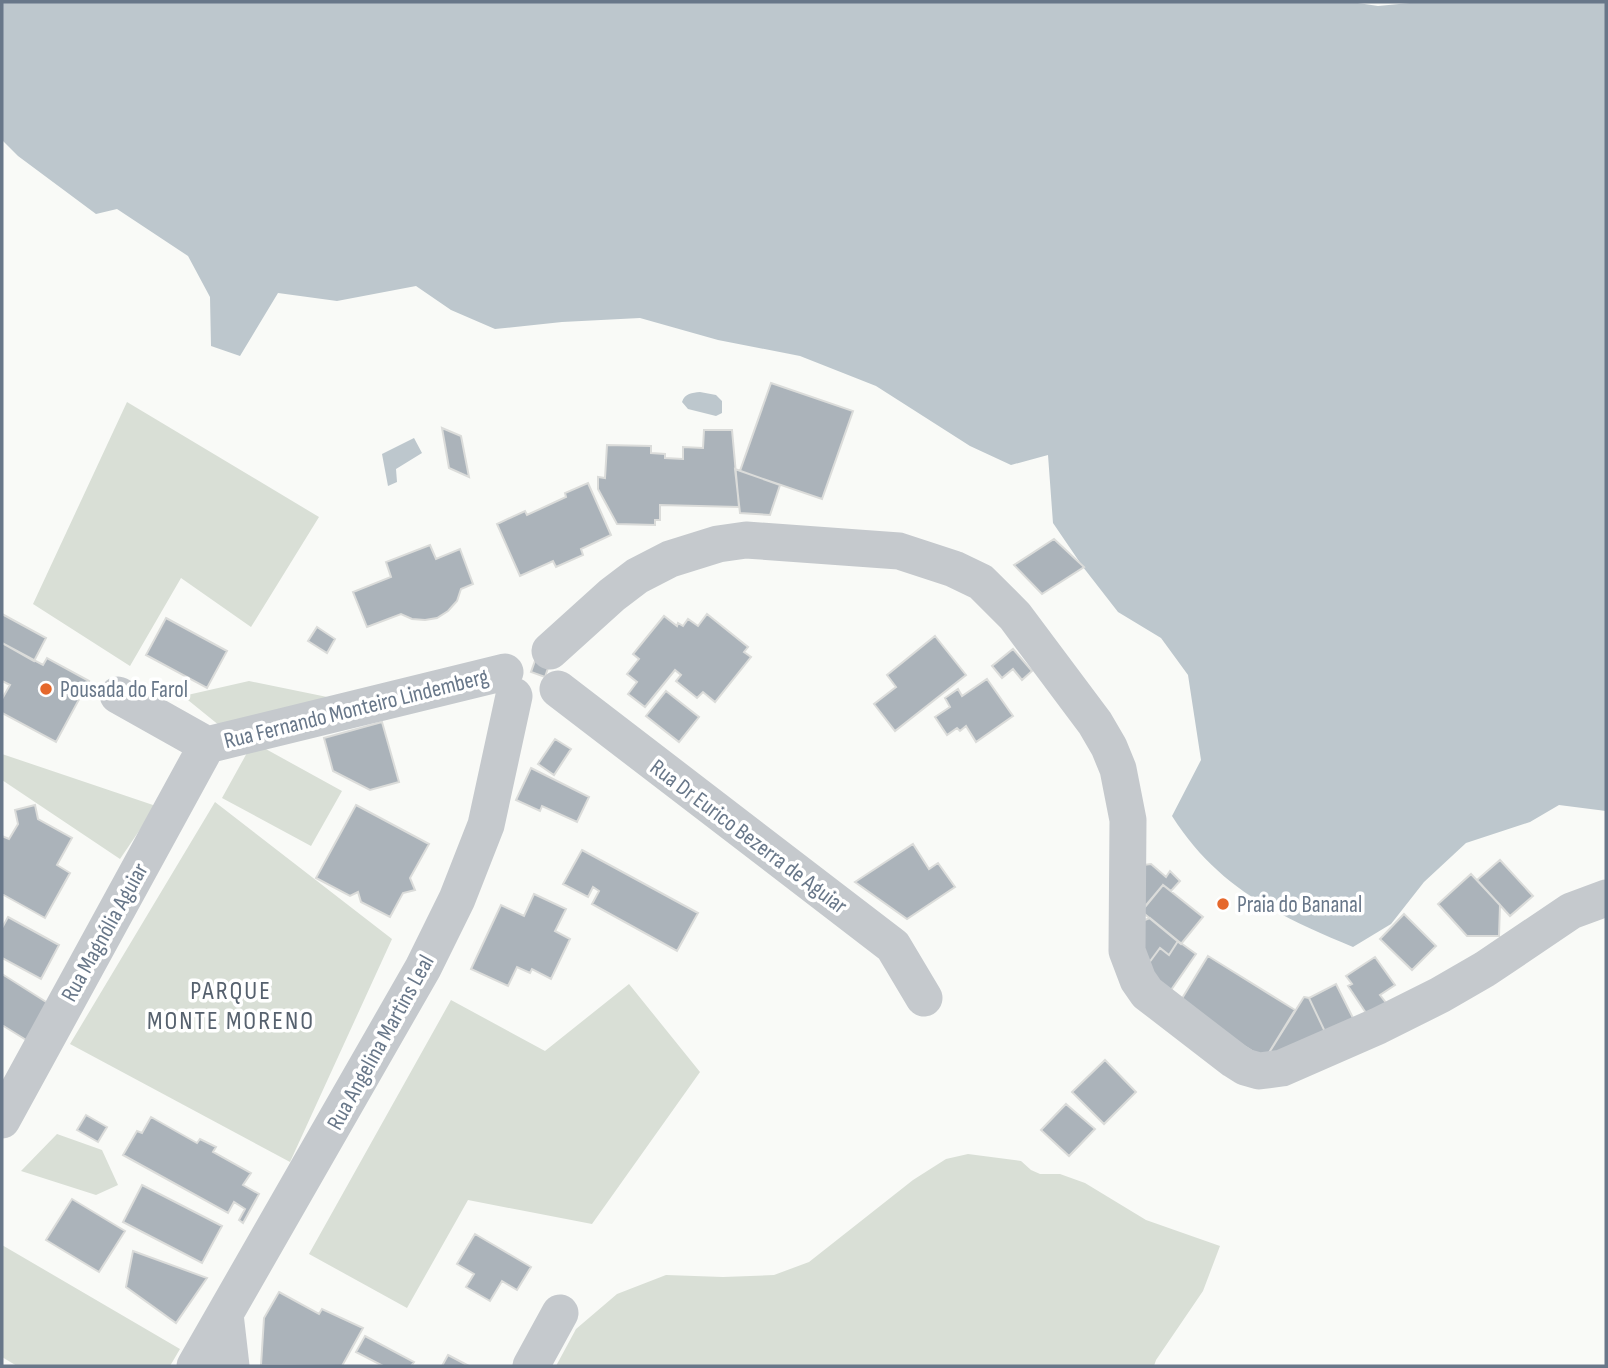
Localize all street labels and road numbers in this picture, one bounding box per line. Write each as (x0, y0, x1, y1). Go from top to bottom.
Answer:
street label: Rua Fernando Monteiro Lindemberg (221, 663, 491, 755)
street label: Rua Dr Eurico Bezerra de Aguiar (644, 753, 853, 920)
street label: Rua Magnólia Aguiar (55, 858, 155, 1007)
street label: Rua Angelina Martins Leal (321, 950, 441, 1135)

